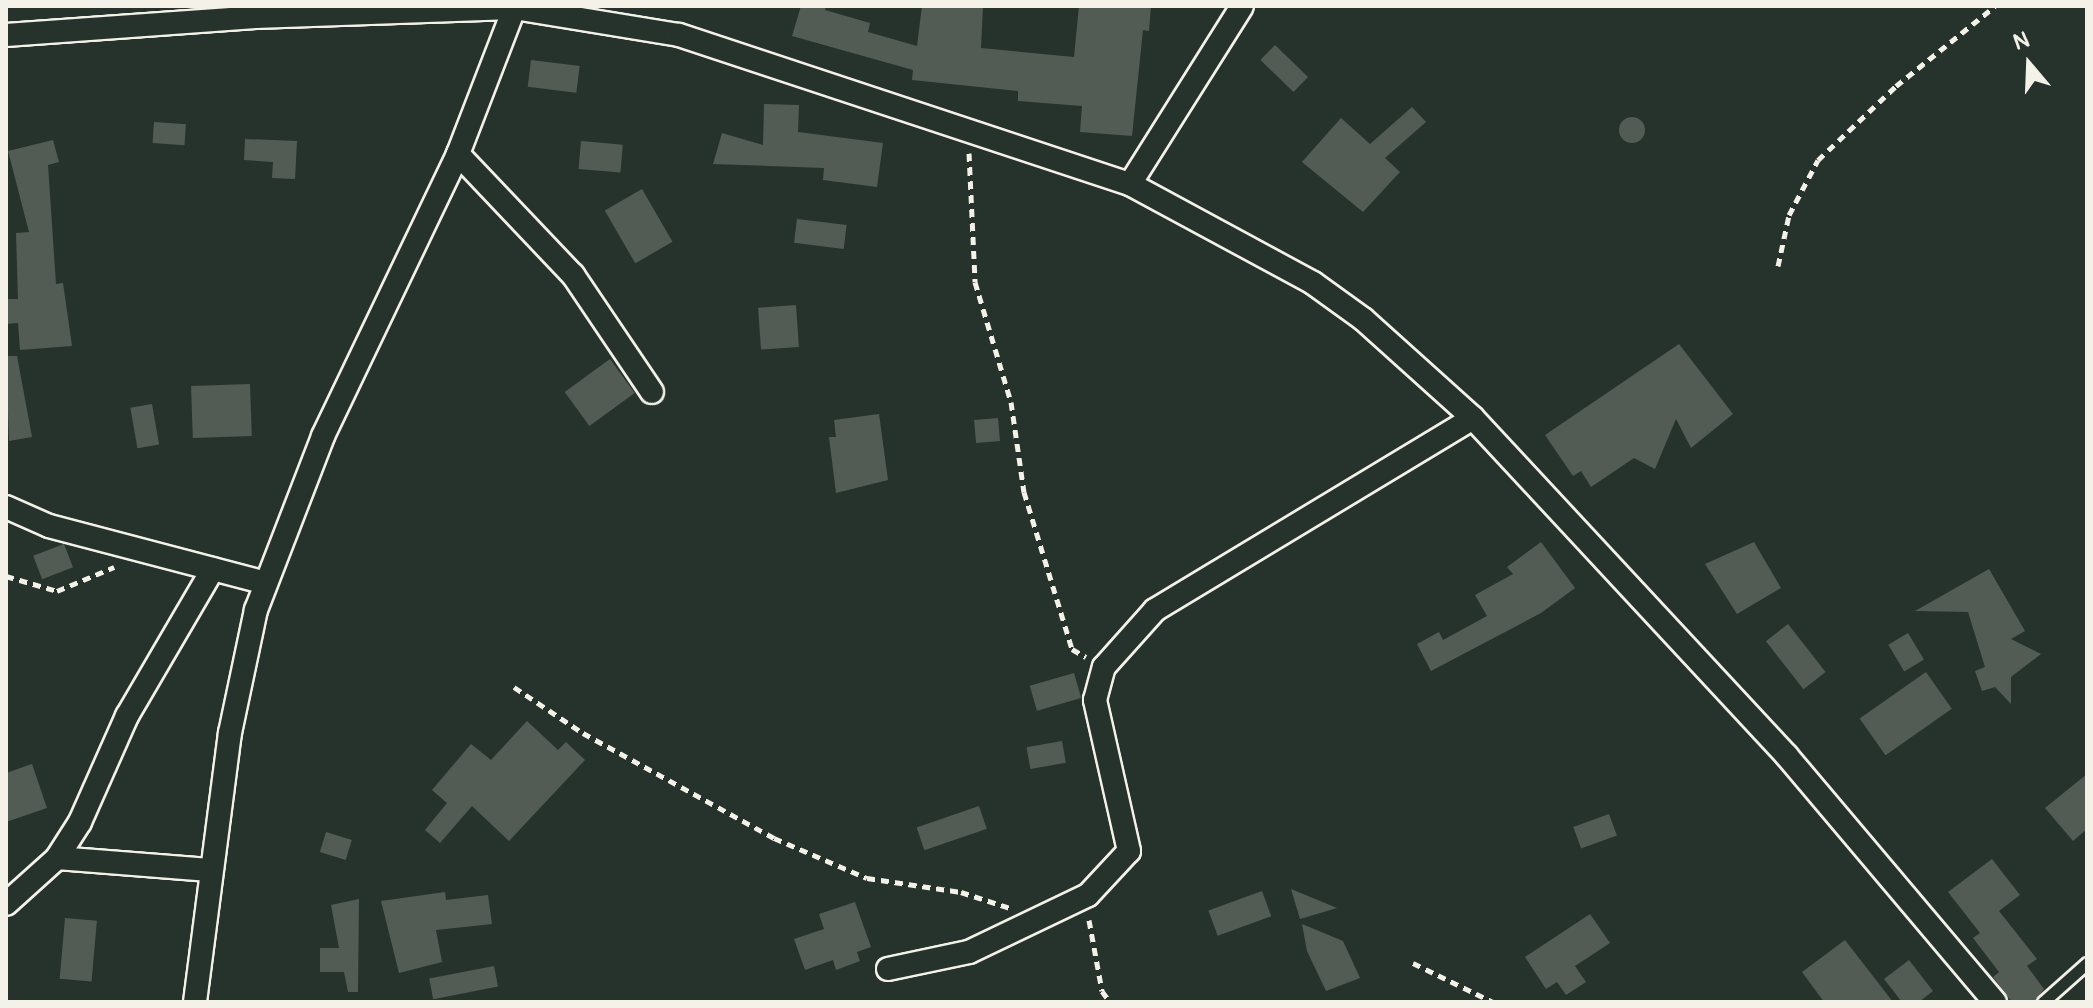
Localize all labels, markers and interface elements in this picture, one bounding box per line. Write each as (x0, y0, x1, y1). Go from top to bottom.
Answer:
north arrow (1989, 24, 2069, 104)
text: N (2010, 26, 2033, 57)

